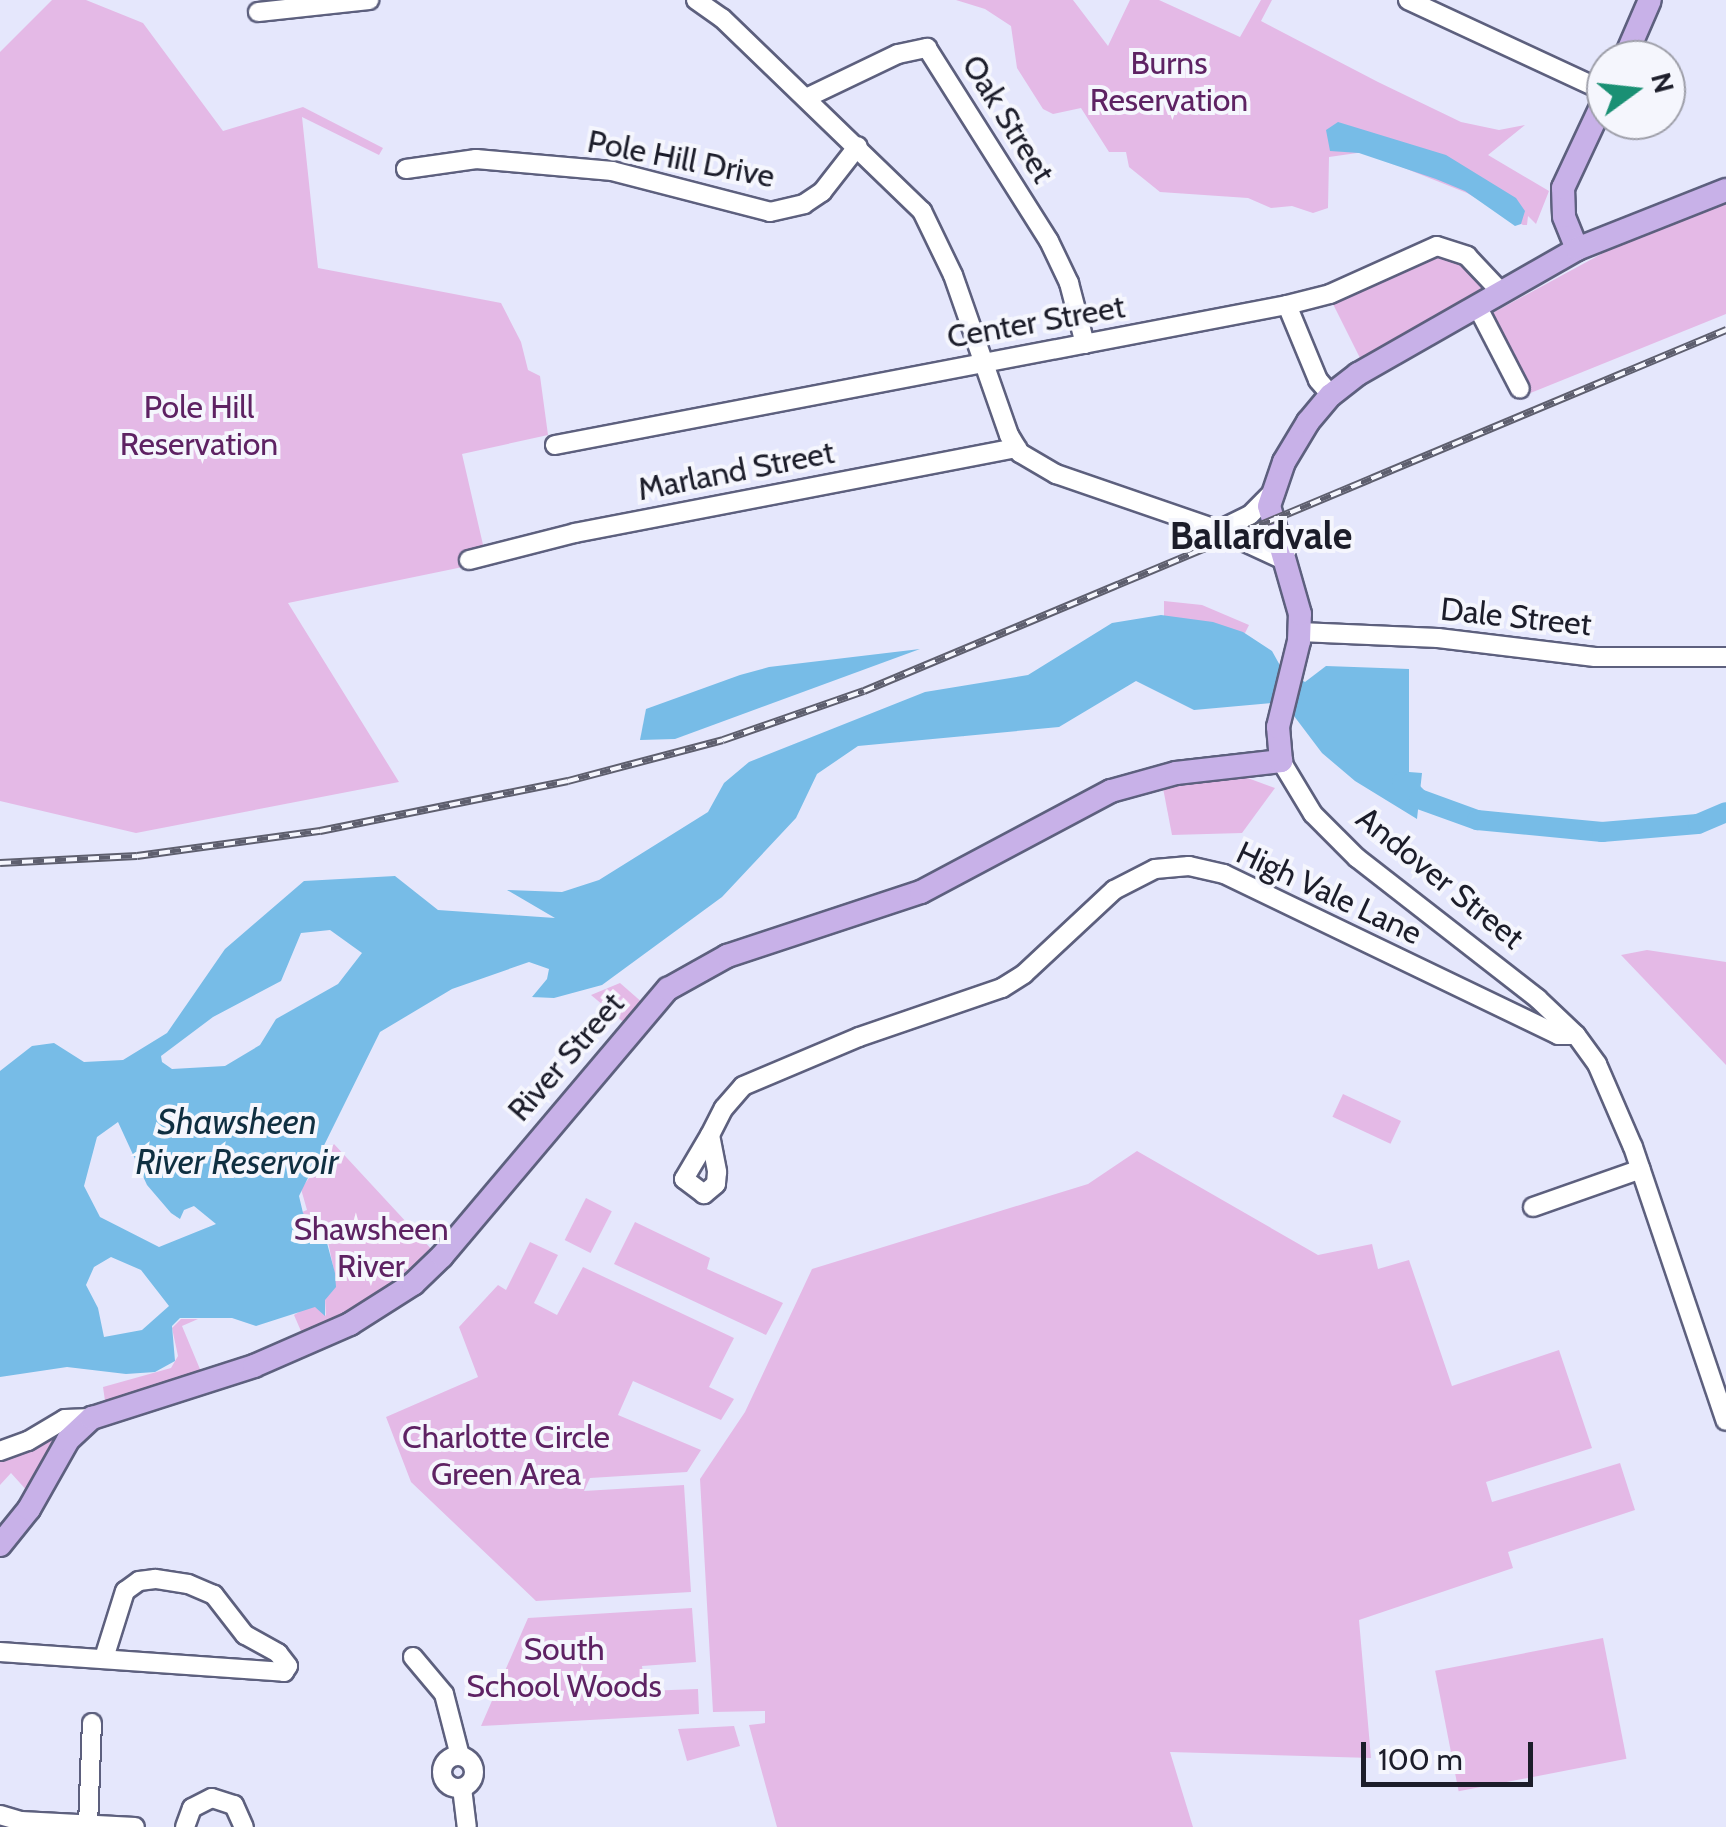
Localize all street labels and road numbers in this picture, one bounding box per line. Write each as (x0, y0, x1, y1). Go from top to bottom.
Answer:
street label: Oak Street (954, 48, 1062, 190)
street label: Pole Hill Drive (584, 122, 778, 196)
street label: Center Street (944, 287, 1128, 357)
street label: Marland Street (635, 433, 837, 509)
street label: Dale Street (1439, 590, 1593, 644)
street label: Andover Street (1349, 799, 1531, 957)
street label: High Vale Lane (1230, 833, 1428, 953)
street label: River Street (500, 985, 632, 1129)

